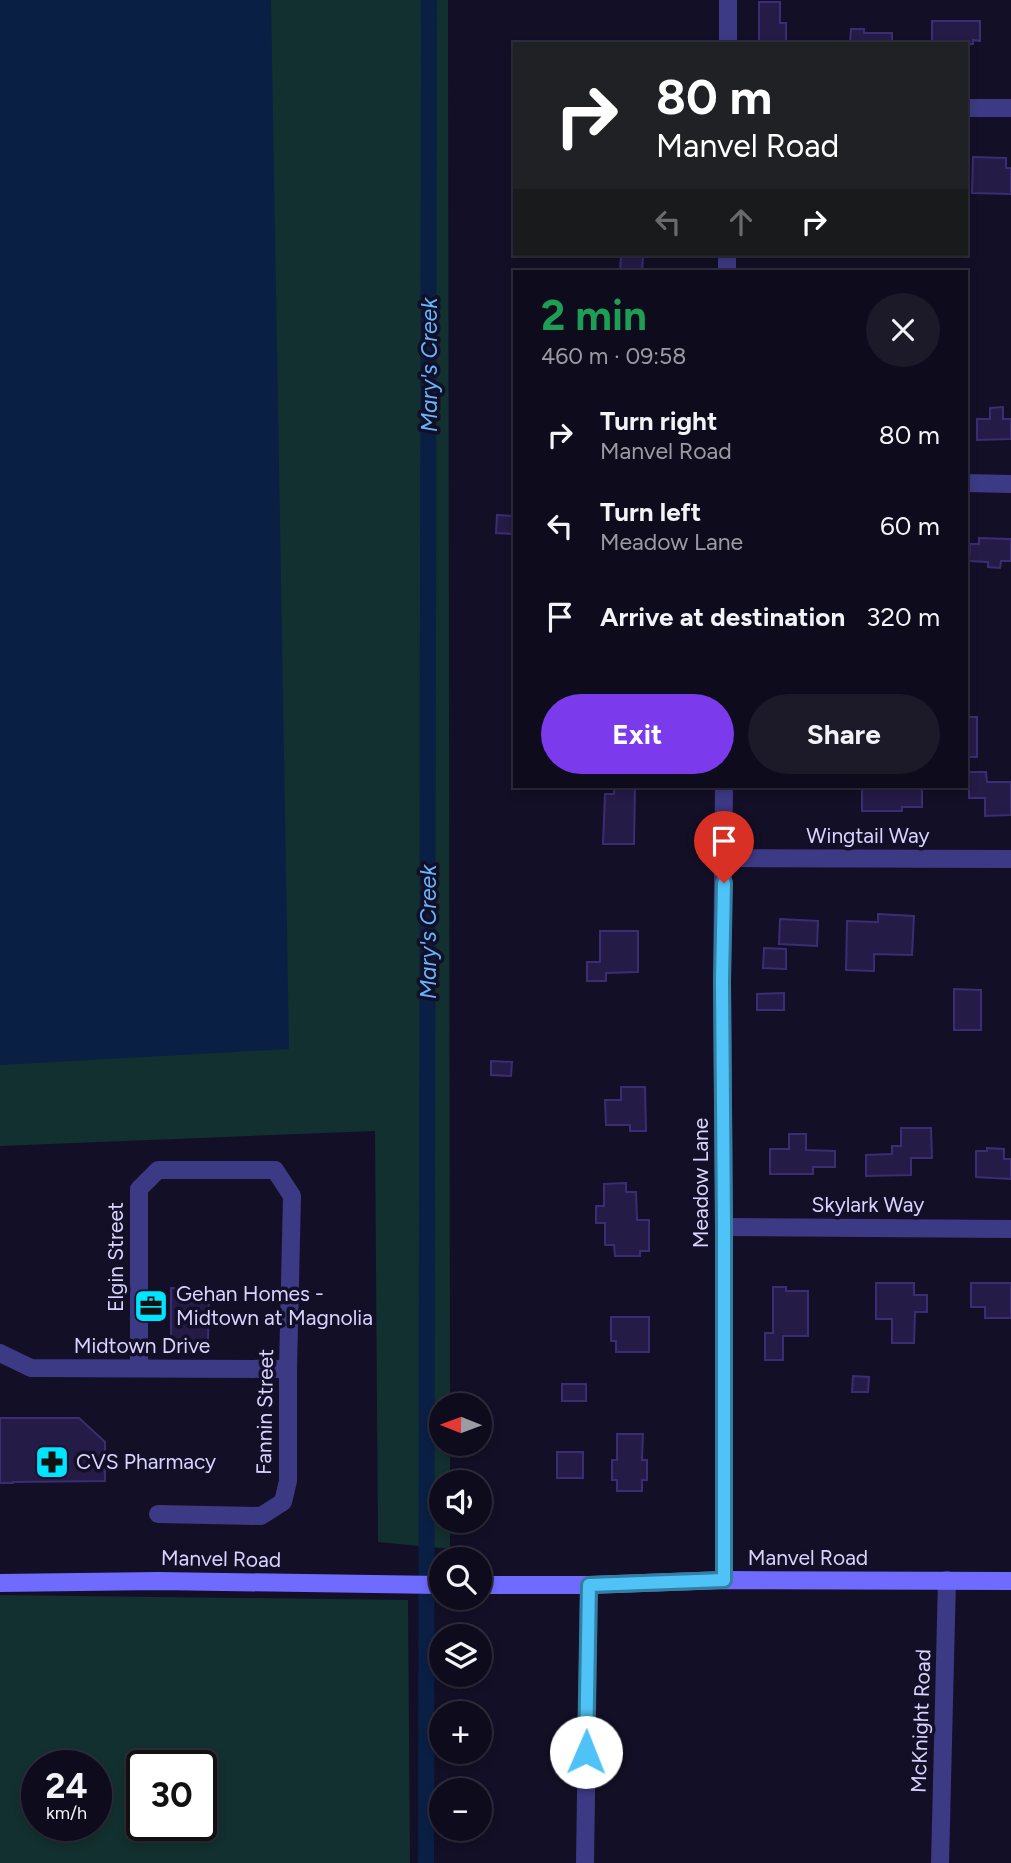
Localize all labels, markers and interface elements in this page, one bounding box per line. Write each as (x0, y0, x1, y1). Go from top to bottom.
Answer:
text: 80 m (656, 67, 772, 126)
icon: right (541, 70, 632, 161)
text: Manvel Road (656, 127, 839, 165)
icon: left (649, 203, 687, 241)
icon: ahead (722, 203, 760, 241)
icon: right (795, 203, 833, 241)
text: 2 min (541, 290, 647, 341)
button: close (866, 293, 940, 367)
water label: Mary's Creek (415, 297, 443, 432)
text: 460 m · 09:58 (541, 342, 686, 370)
text: Turn right (600, 405, 717, 437)
icon: right (541, 416, 579, 454)
text: 80 m (879, 419, 940, 451)
text: Manvel Road (600, 437, 732, 465)
text: Turn left (600, 496, 701, 528)
icon: left (541, 507, 579, 545)
text: 60 m (880, 510, 940, 542)
text: Meadow Lane (600, 528, 743, 556)
icon: arrive (541, 598, 579, 636)
text: Arrive at destination (600, 601, 845, 633)
text: 320 m (866, 601, 940, 633)
button: Exit (541, 694, 734, 774)
button: Share (748, 694, 940, 774)
pin (694, 811, 754, 883)
icon: arrive (705, 822, 743, 860)
street label: Wingtail Way (806, 823, 930, 848)
water label: Mary's Creek (414, 864, 442, 999)
street label: Meadow Lane (688, 1118, 713, 1248)
street label: Skylark Way (812, 1192, 924, 1217)
street label: Elgin Street (103, 1202, 128, 1312)
place label: Gehan Homes - Midtown at Magnolia (176, 1281, 373, 1330)
office icon: Gehan Homes - Midtown at Magnolia (132, 1287, 170, 1325)
street label: Midtown Drive (74, 1333, 210, 1358)
street label: Fannin Street (251, 1349, 278, 1475)
north arrow (429, 1393, 492, 1456)
map controls (429, 1393, 492, 1841)
pharmacy icon: CVS Pharmacy (33, 1443, 71, 1481)
place label: CVS Pharmacy (76, 1449, 216, 1474)
button: sound (429, 1470, 492, 1533)
street label: Manvel Road (161, 1545, 281, 1572)
street label: Manvel Road (748, 1545, 868, 1570)
button: search (429, 1547, 492, 1610)
button: layers (429, 1624, 492, 1687)
street label: McKnight Road (905, 1649, 936, 1793)
button: + (429, 1701, 492, 1764)
position arrow (549, 1715, 623, 1789)
speed limit sign: 30 (126, 1750, 217, 1841)
text: 24 (45, 1765, 88, 1807)
button: − (429, 1778, 492, 1841)
text: km/h (46, 1802, 87, 1824)

